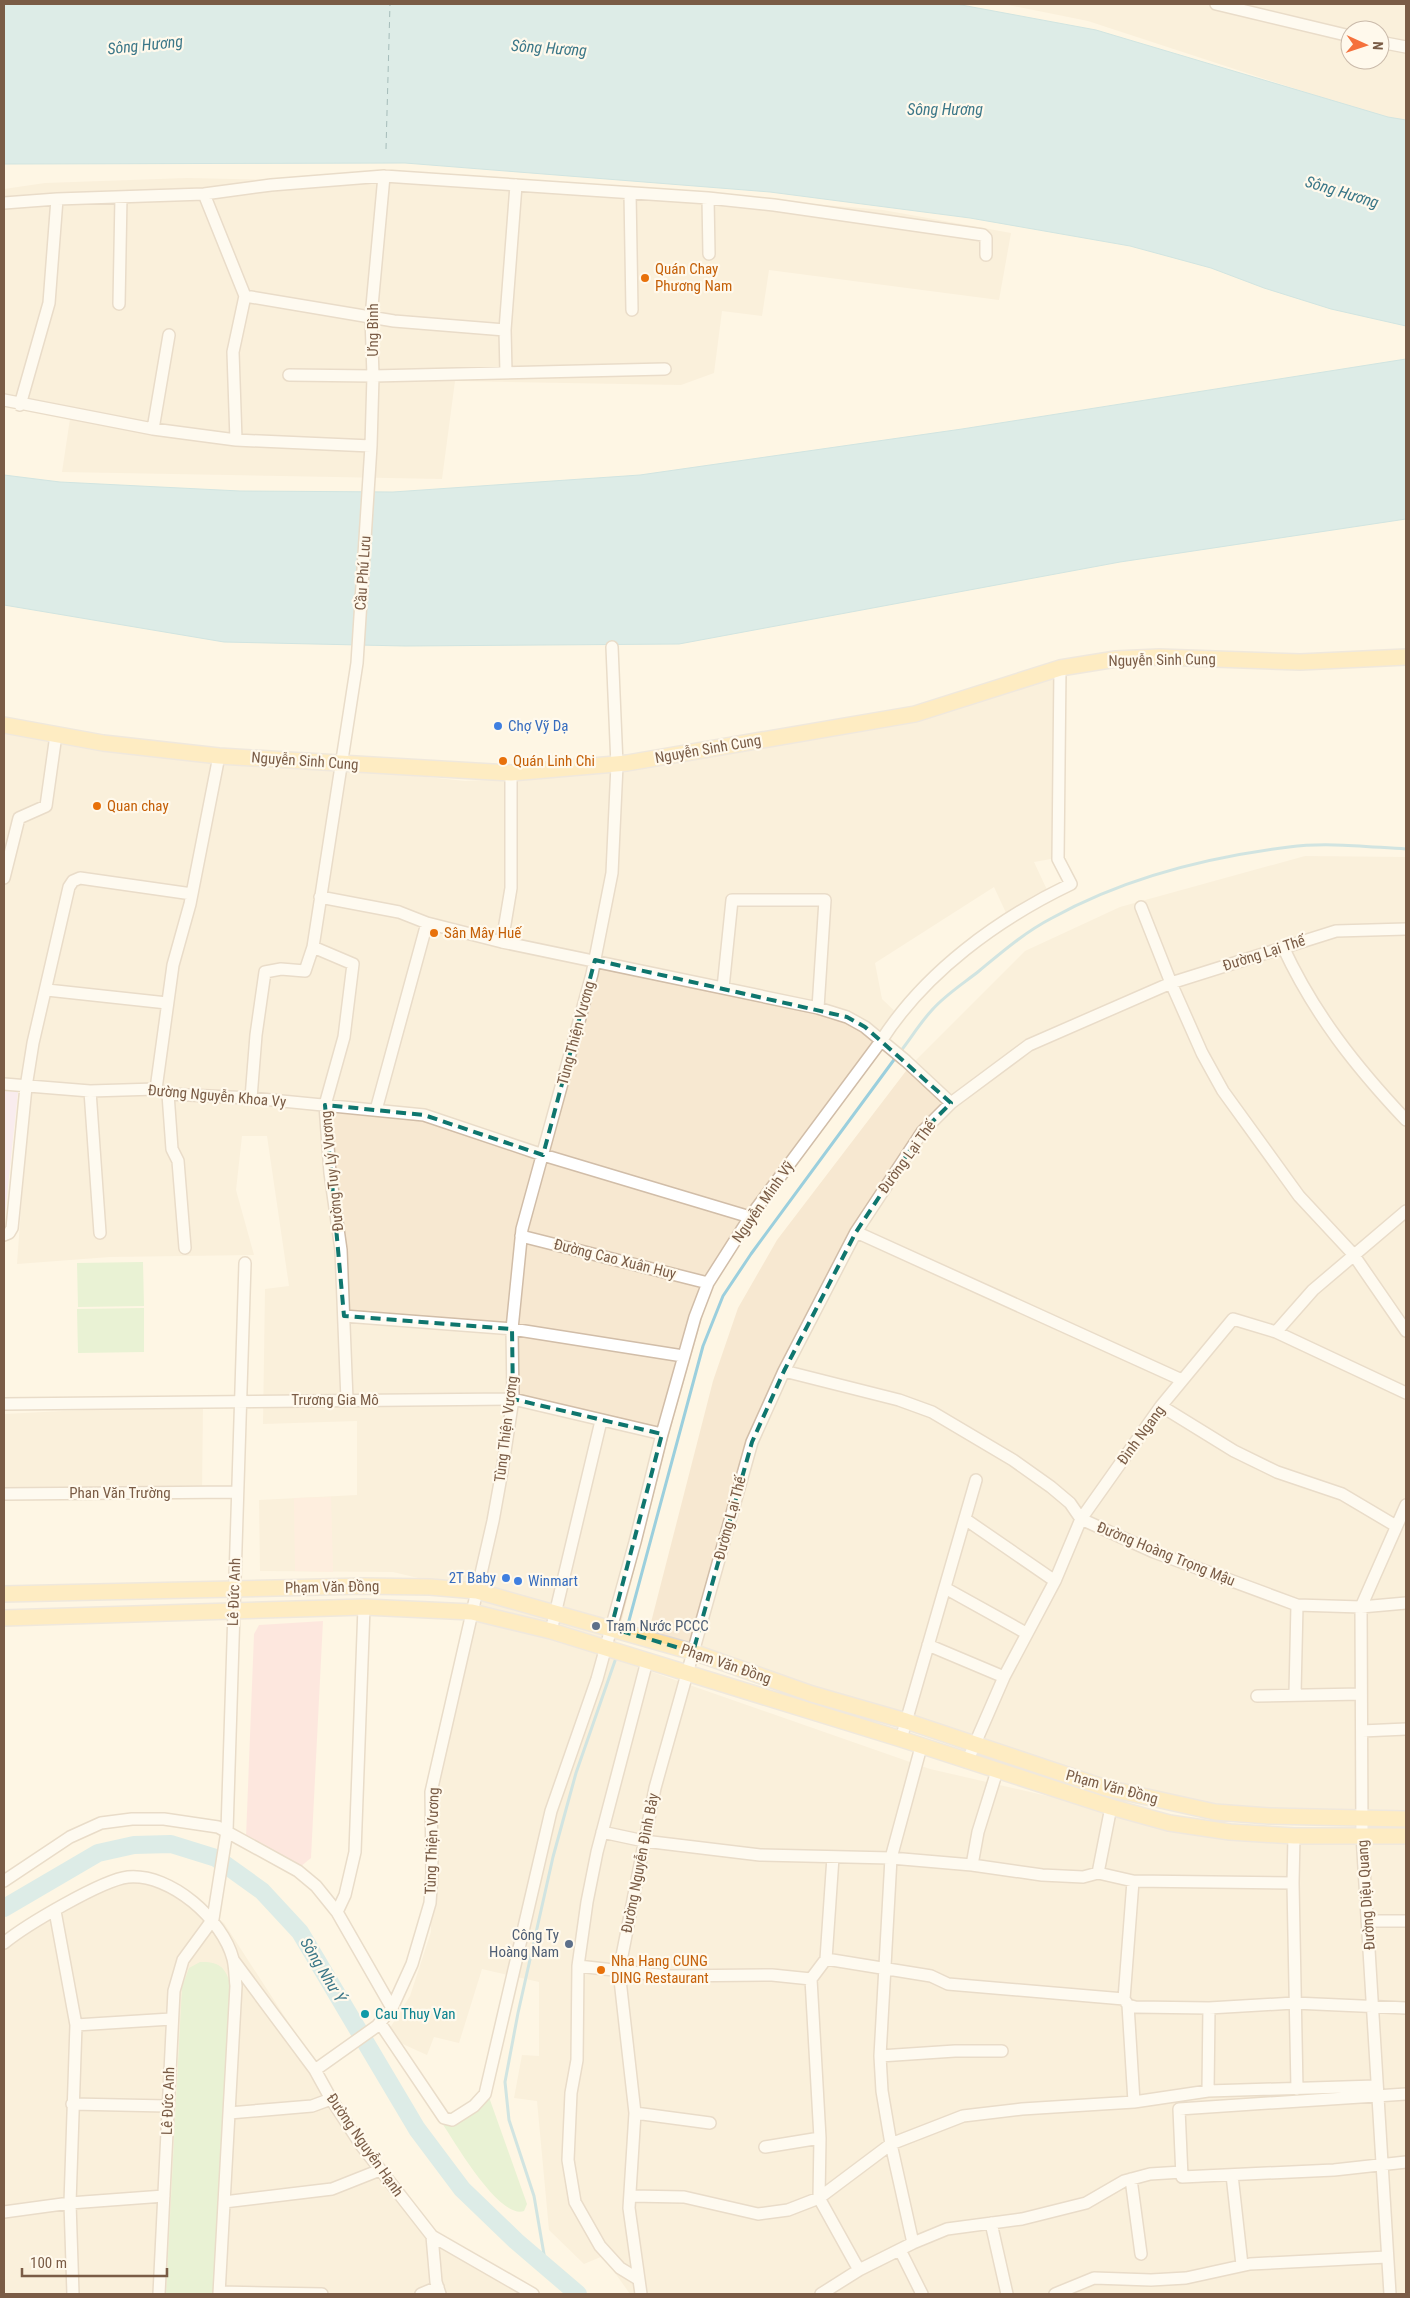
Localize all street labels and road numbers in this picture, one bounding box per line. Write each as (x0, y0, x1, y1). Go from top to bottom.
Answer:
street label: Ưng Bình (364, 303, 382, 357)
street label: Cầu Phú Lưu (351, 535, 375, 611)
street label: Nguyễn Sinh Cung (1108, 650, 1216, 670)
street label: Nguyễn Sinh Cung (654, 731, 762, 767)
street label: Nguyễn Sinh Cung (251, 748, 359, 774)
street label: Đường Lại Thế (1220, 931, 1308, 975)
street label: Tùng Thiện Vương (553, 979, 599, 1087)
street label: Đường Nguyễn Khoa Vy (147, 1081, 287, 1111)
street label: Đường Tuy Lý Vương (317, 1110, 347, 1232)
street label: Đường Lại Thế (875, 1116, 940, 1197)
street label: Nguyễn Minh Vỹ (728, 1158, 798, 1246)
street label: Đường Cao Xuân Huy (552, 1235, 678, 1283)
street label: Tùng Thiện Vương (491, 1375, 521, 1483)
street label: Trương Gia Mô (291, 1391, 379, 1409)
street label: Đình Ngang (1113, 1402, 1169, 1468)
street label: Đường Lại Thế (710, 1473, 750, 1562)
street label: Phan Văn Trường (69, 1484, 171, 1502)
street label: Đường Hoàng Trọng Mậu (1094, 1518, 1238, 1590)
street label: Lê Đức Anh (224, 1558, 244, 1626)
street label: Phạm Văn Đồng (285, 1577, 379, 1597)
street label: Phạm Văn Đồng (678, 1640, 774, 1688)
street label: Phạm Văn Đồng (1064, 1766, 1160, 1808)
street label: Tùng Thiện Vương (421, 1787, 443, 1895)
street label: Đường Nguyễn Đình Bảy (618, 1791, 662, 1935)
street label: Đường Diệu Quang (1353, 1839, 1379, 1951)
street label: Lê Đức Anh (158, 2067, 178, 2135)
street label: Đường Nguyễn Hạnh (323, 2090, 407, 2200)

